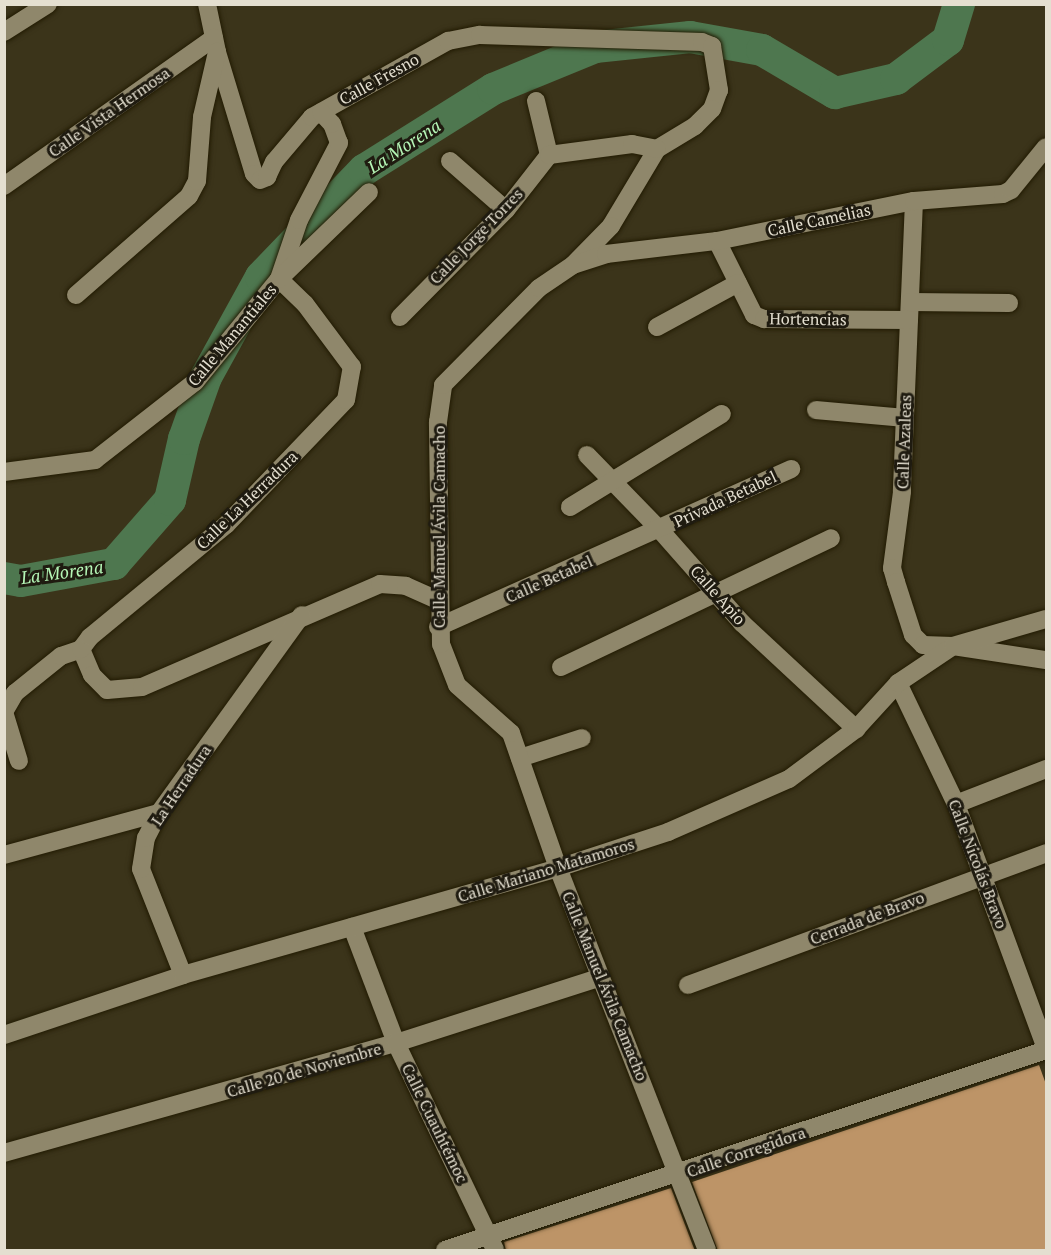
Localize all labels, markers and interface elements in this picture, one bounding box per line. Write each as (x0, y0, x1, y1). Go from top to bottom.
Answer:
street label: Calle Fresno (336, 49, 422, 109)
street label: Calle Vista Hermosa (44, 63, 174, 161)
water label: La Morena (363, 114, 445, 178)
street label: Calle Jorge Torres (425, 184, 527, 288)
street label: Calle Camelias (766, 200, 872, 240)
street label: Calle Manantiales (184, 280, 280, 390)
street label: Hortencias (769, 309, 847, 329)
street label: Calle Azaleas (893, 394, 915, 490)
street label: Calle Manuel Ávila Camacho (429, 426, 449, 628)
street label: Calle La Herradura (192, 447, 302, 553)
street label: Privada Betabel (671, 467, 779, 531)
street label: Calle Betabel (502, 551, 596, 607)
water label: La Morena (19, 556, 105, 588)
street label: Calle Apio (686, 561, 750, 629)
street label: La Herradura (147, 741, 215, 829)
street label: Calle Nicolás Bravo (944, 797, 1012, 931)
street label: Calle Mariano Matamoros (455, 834, 637, 906)
street label: Cerrada de Bravo (807, 887, 927, 949)
street label: Calle Manuel Ávila Camacho (558, 888, 652, 1084)
street label: Calle 20 de Noviembre (225, 1039, 383, 1101)
street label: Calle Cuauhtémoc (398, 1060, 472, 1186)
street label: Calle Corregidora (684, 1123, 808, 1181)

